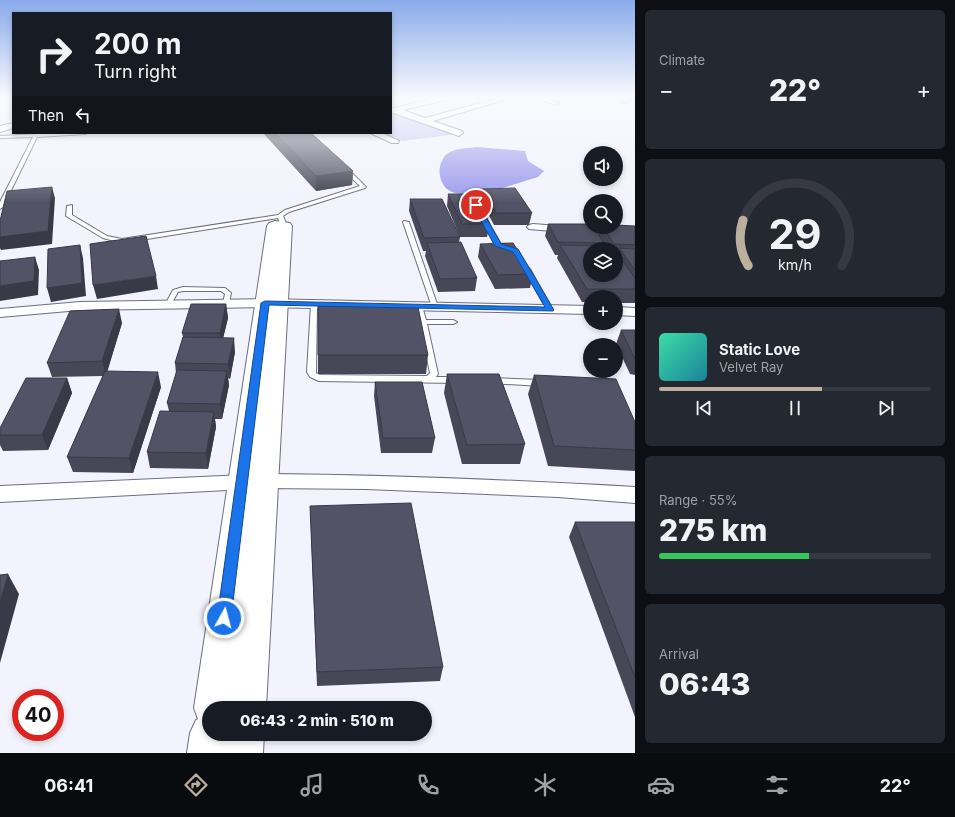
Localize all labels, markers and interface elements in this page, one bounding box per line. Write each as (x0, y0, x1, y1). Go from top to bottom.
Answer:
text: 200 m (94, 27, 182, 61)
icon: right (28, 28, 80, 80)
text: Climate (659, 52, 705, 68)
text: Turn right (94, 61, 177, 82)
text: 22° (769, 72, 821, 108)
text: − (659, 77, 674, 103)
text: + (916, 77, 931, 103)
icon: left (72, 104, 94, 126)
text: Then (28, 106, 64, 125)
map controls (583, 146, 623, 378)
button: sound (583, 146, 623, 186)
pin (459, 188, 493, 222)
icon: arrive (465, 194, 487, 216)
button: search (583, 194, 623, 234)
text: 29 (768, 209, 822, 259)
button: layers (583, 242, 623, 282)
text: km/h (778, 255, 812, 272)
button: + (583, 290, 623, 330)
button: − (583, 338, 623, 378)
text: Static Love (719, 340, 800, 359)
text: Velvet Ray (719, 359, 783, 375)
icon: previous (693, 397, 715, 419)
icon: pause (784, 397, 806, 419)
icon: next (875, 397, 897, 419)
text: Range · 55% (659, 492, 737, 508)
text: 275 km (659, 512, 767, 548)
position arrow (203, 597, 245, 639)
text: Arrival (659, 646, 699, 662)
text: 06:43 (659, 666, 751, 702)
speed limit sign: 40 (12, 689, 64, 741)
text: 06:43 · 2 min · 510 m (240, 711, 394, 730)
icon: directions (182, 771, 210, 799)
icon: music (298, 771, 326, 799)
icon: phone (414, 771, 442, 799)
icon: climate (531, 771, 559, 799)
icon: car (647, 771, 675, 799)
icon: filters (763, 771, 791, 799)
text: 06:41 (44, 775, 93, 796)
text: 22° (880, 775, 911, 796)

